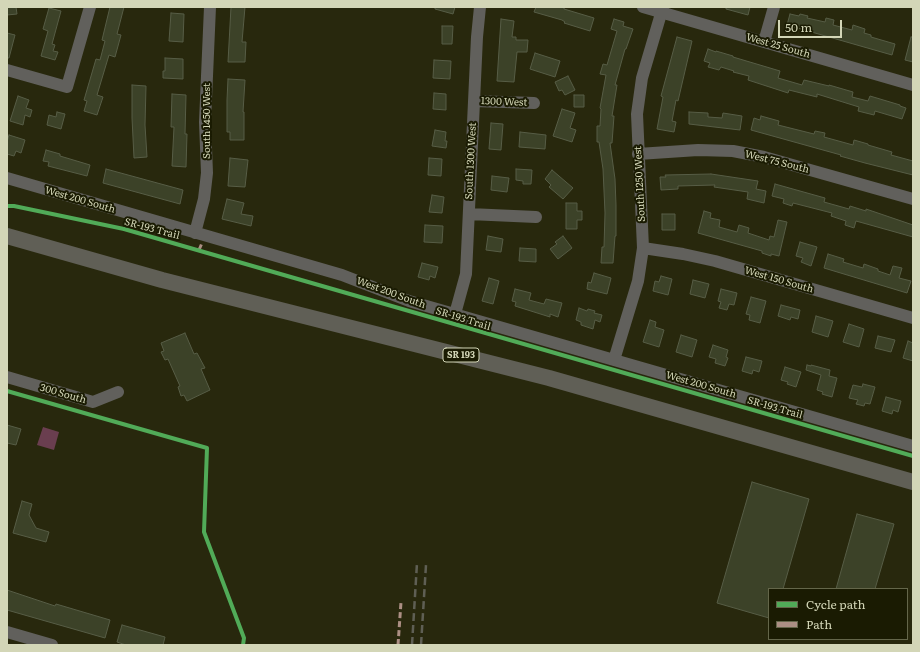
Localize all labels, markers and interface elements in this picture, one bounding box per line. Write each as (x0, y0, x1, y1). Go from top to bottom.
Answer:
scale bar (780, 12, 844, 38)
text: 50 m (785, 18, 812, 36)
street label: West 25 South (745, 31, 811, 61)
street label: South 1450 West (201, 83, 213, 159)
street label: 1300 West (481, 95, 527, 109)
street label: South 1300 West (463, 122, 479, 200)
street label: South 1250 West (632, 146, 648, 222)
street label: West 75 South (744, 148, 810, 176)
street label: West 200 South (43, 184, 117, 216)
street label: SR-193 Trail (123, 216, 181, 242)
street label: West 150 South (743, 264, 815, 296)
street label: West 200 South (355, 275, 427, 311)
street label: SR-193 Trail (434, 305, 492, 333)
road number: SR 193 (443, 348, 479, 362)
street label: West 200 South (664, 369, 738, 401)
street label: 300 South (39, 382, 87, 406)
street label: SR-193 Trail (746, 394, 804, 422)
legend (768, 588, 908, 640)
text: Cycle path (806, 595, 866, 613)
text: Path (806, 615, 832, 633)

